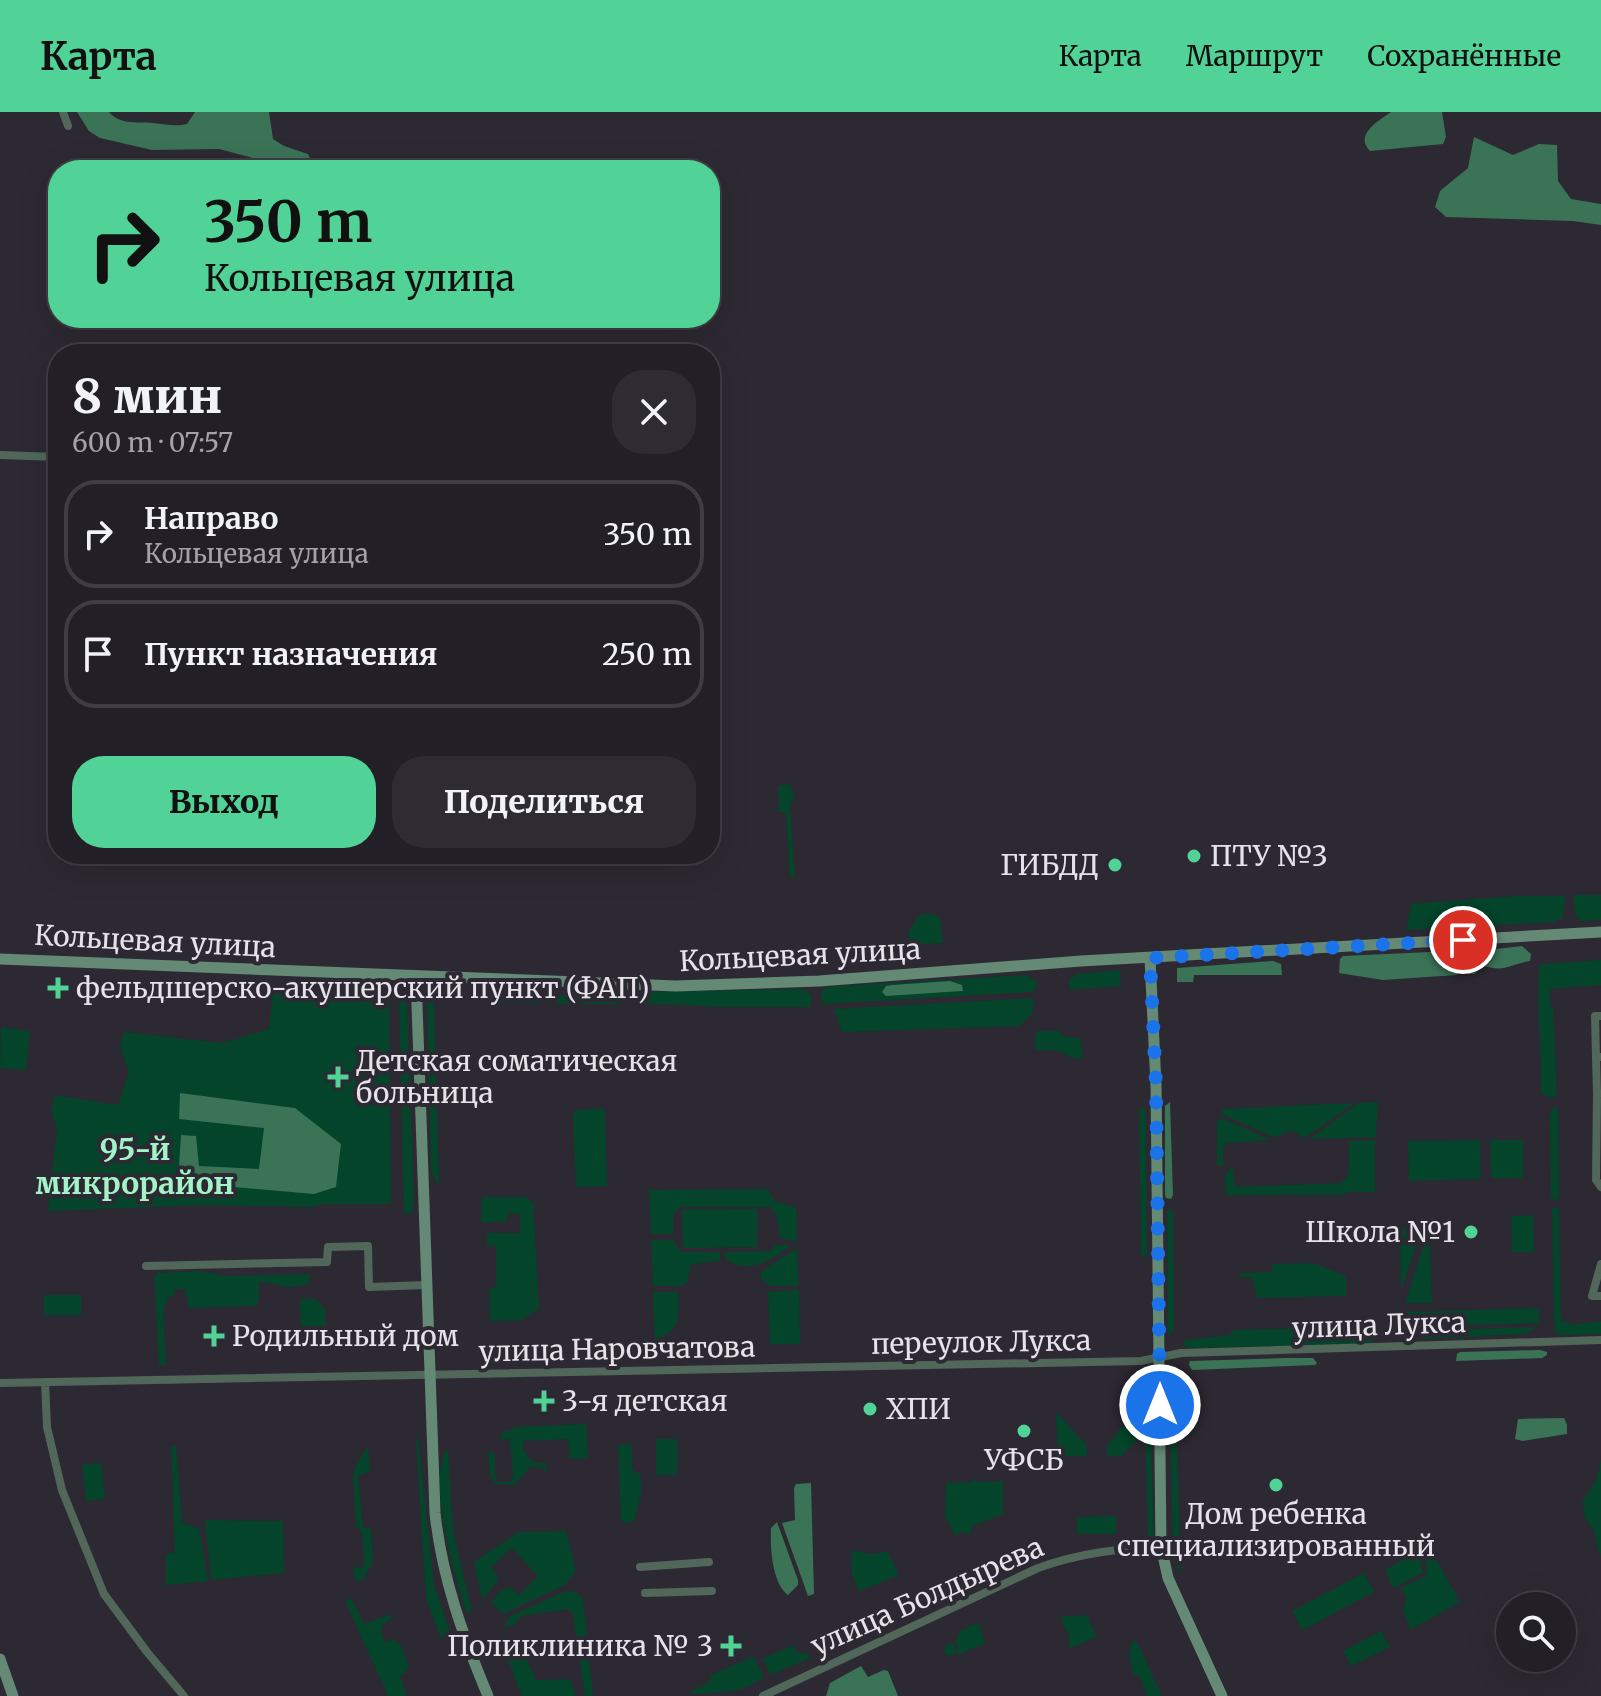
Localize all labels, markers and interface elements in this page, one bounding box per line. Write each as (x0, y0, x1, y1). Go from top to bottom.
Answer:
text: Карта (40, 33, 157, 80)
text: Карта (1058, 38, 1142, 74)
text: Маршрут (1186, 38, 1323, 74)
text: Сохранённые (1367, 38, 1561, 74)
text: 350 m (204, 187, 372, 257)
icon: right (72, 192, 176, 296)
text: Кольцевая улица (204, 256, 515, 301)
text: 8 мин (72, 366, 222, 426)
button: close (612, 370, 696, 454)
text: 600 m · 07:57 (72, 426, 233, 459)
text: Направо (144, 499, 278, 537)
icon: right (76, 512, 120, 556)
text: 350 m (603, 515, 692, 553)
text: Кольцевая улица (144, 537, 369, 570)
icon: arrive (76, 632, 120, 676)
text: Пункт назначения (144, 635, 438, 673)
text: 250 m (602, 635, 692, 673)
button: Выход (72, 756, 376, 848)
button: Поделиться (392, 756, 696, 848)
place label: ПТУ №3 (1210, 838, 1328, 874)
place label: ГИБДД (1000, 847, 1099, 883)
marker: ПТУ №3 (1185, 847, 1203, 865)
marker: ГИБДД (1106, 856, 1124, 874)
pin (1429, 906, 1497, 974)
street label: Кольцевая улица (33, 917, 277, 965)
icon: arrive (1441, 918, 1485, 962)
street label: Кольцевая улица (678, 931, 922, 979)
place label: фельдшерско-акушерский пункт (ФАП) (76, 970, 650, 1006)
marker: фельдшерско-акушерский пункт (ФАП) (47, 977, 69, 999)
place label: Детская соматическая больница (356, 1043, 678, 1111)
marker: Детская соматическая больница (327, 1066, 349, 1088)
district label: 95-й микрорайон (36, 1130, 234, 1202)
place label: Школа №1 (1305, 1214, 1455, 1250)
marker: Школа №1 (1462, 1223, 1480, 1241)
street label: улица Лукса (1291, 1304, 1467, 1346)
place label: Родильный дом (232, 1318, 459, 1354)
street label: переулок Лукса (871, 1322, 1091, 1362)
marker: Родильный дом (203, 1325, 225, 1347)
street label: улица Наровчатова (478, 1329, 756, 1369)
position arrow (1118, 1363, 1202, 1447)
place label: 3-я детская (562, 1383, 728, 1419)
marker: 3-я детская (533, 1390, 555, 1412)
place label: ХПИ (886, 1391, 951, 1427)
marker: ХПИ (861, 1400, 879, 1418)
marker: УФСБ (1015, 1422, 1033, 1440)
place label: УФСБ (983, 1442, 1064, 1478)
marker: Дом ребенка специализированный (1267, 1476, 1285, 1494)
place label: Дом ребенка специализированный (1117, 1496, 1435, 1564)
street label: улица Болдырева (805, 1529, 1049, 1663)
map controls (1496, 1592, 1576, 1672)
button: search (1496, 1592, 1576, 1672)
place label: Поликлиника № 3 (447, 1628, 713, 1664)
marker: Поликлиника № 3 (720, 1635, 742, 1657)

